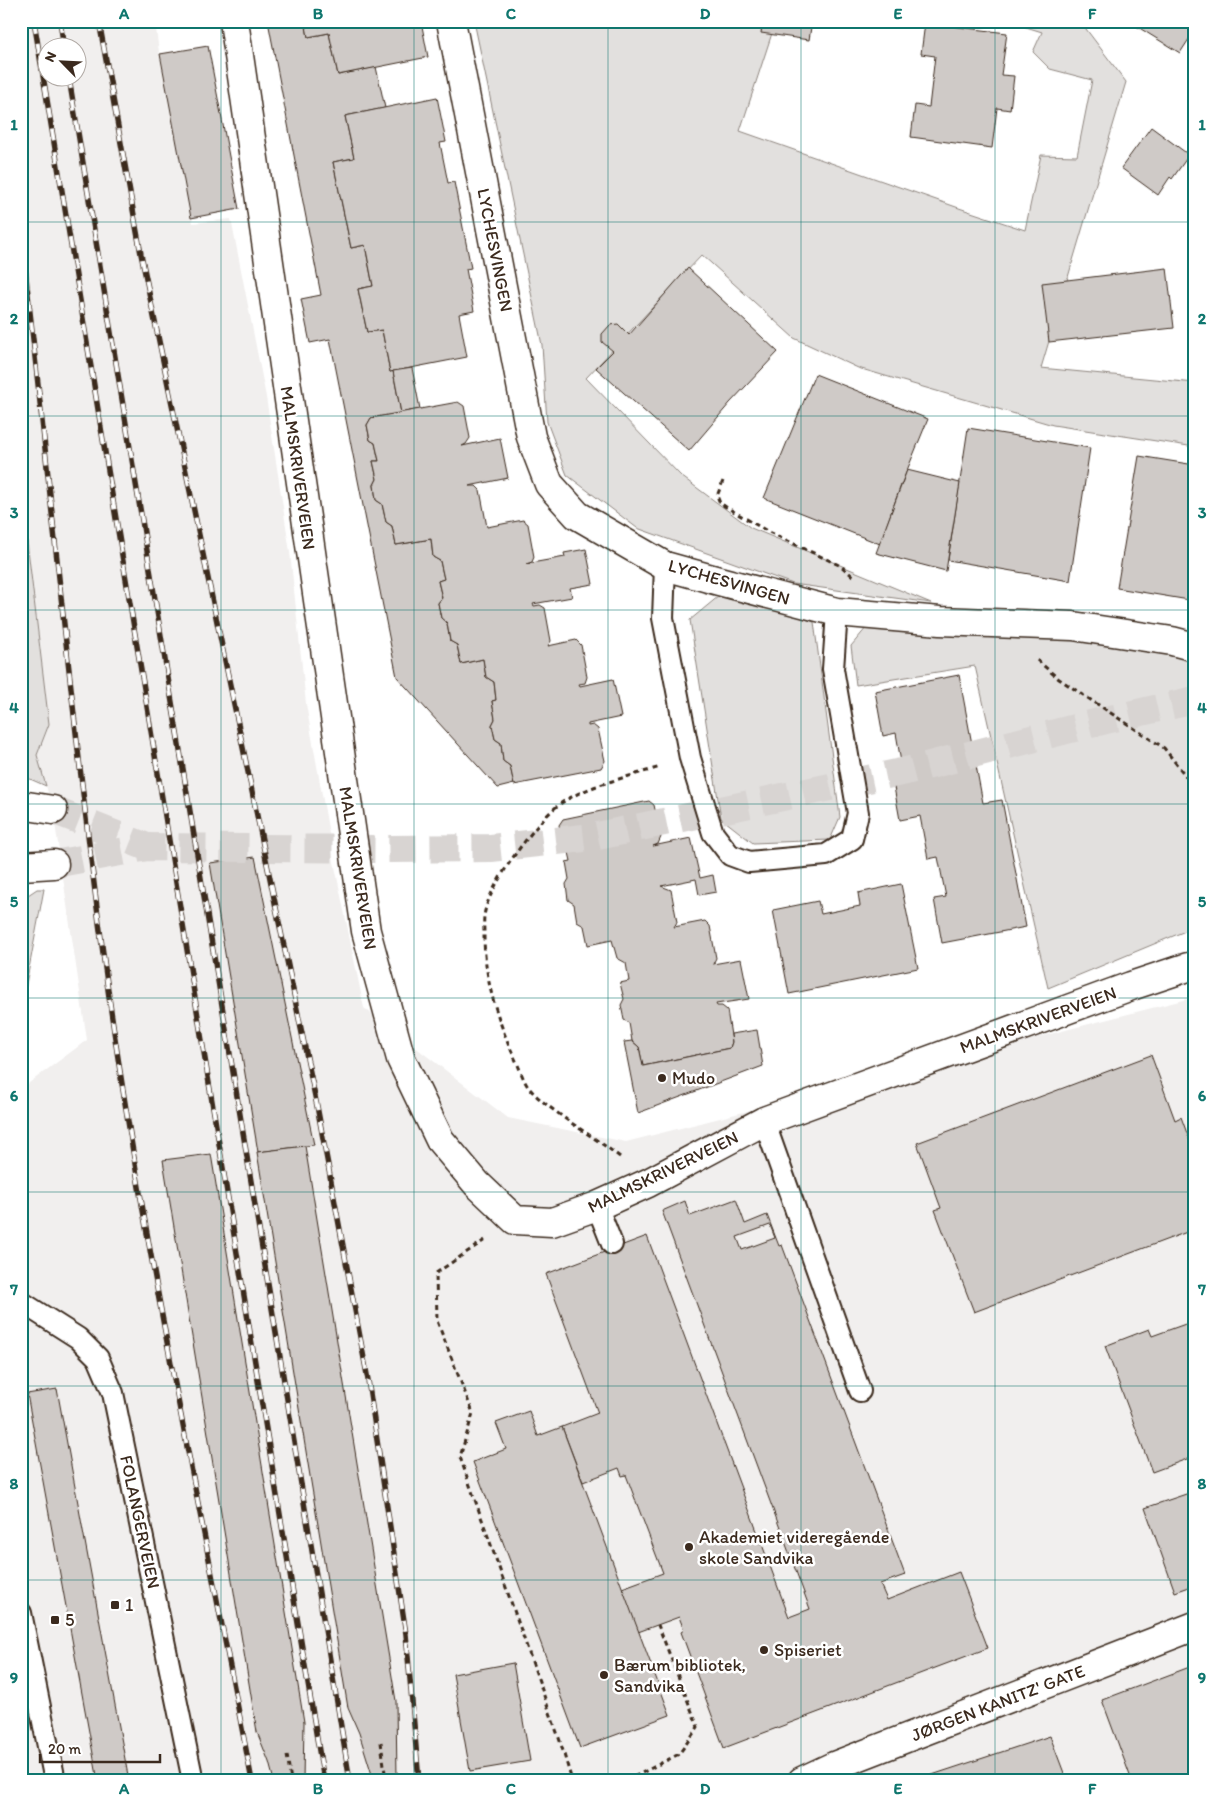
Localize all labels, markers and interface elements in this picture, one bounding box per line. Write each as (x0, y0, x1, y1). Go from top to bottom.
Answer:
text: A (118, 4, 130, 23)
text: B (313, 4, 324, 23)
text: C (506, 4, 517, 23)
text: D (700, 4, 711, 23)
text: E (894, 4, 903, 23)
text: F (1088, 4, 1097, 23)
north arrow (38, 38, 88, 88)
text: N (41, 49, 60, 65)
text: 1 (10, 115, 18, 134)
text: 1 (1198, 115, 1206, 134)
street label: LYCHESVINGEN (472, 186, 518, 314)
text: 2 (10, 309, 19, 328)
text: 2 (1198, 309, 1207, 328)
street label: MALMSKRIVERVEIEN (276, 385, 320, 551)
text: 3 (10, 503, 19, 522)
text: 3 (1198, 503, 1207, 522)
street label: LYCHESVINGEN (666, 554, 792, 610)
text: 4 (9, 698, 19, 717)
text: 4 (1197, 698, 1207, 717)
street label: MALMSKRIVERVEIEN (334, 785, 382, 951)
text: 5 (10, 892, 19, 911)
text: 5 (1198, 892, 1207, 911)
street label: MALMSKRIVERVEIEN (957, 981, 1119, 1059)
place label: Mudo (672, 1067, 715, 1089)
marker: Mudo (656, 1072, 668, 1084)
text: 6 (10, 1086, 19, 1105)
text: 6 (1198, 1086, 1207, 1105)
street label: MALMSKRIVERVEIEN (584, 1126, 742, 1218)
text: 7 (9, 1280, 18, 1299)
text: 7 (1197, 1280, 1206, 1299)
street label: FOLANGERVEIEN (115, 1453, 165, 1591)
text: 8 (10, 1474, 19, 1493)
text: 8 (1198, 1474, 1207, 1493)
place label: Akademiet videregående skole Sandvika (699, 1526, 890, 1569)
marker: Akademiet videregående skole Sandvika (683, 1541, 695, 1553)
place label: 1 (125, 1594, 133, 1616)
marker: 1 (109, 1599, 121, 1611)
place label: 5 (65, 1609, 74, 1631)
marker: 5 (49, 1614, 61, 1626)
place label: Spiseriet (774, 1639, 842, 1661)
marker: Spiseriet (758, 1644, 770, 1656)
place label: Bærum bibliotek, Sandvika (614, 1654, 746, 1697)
street label: JØRGEN KANITZ' GATE (908, 1660, 1088, 1746)
text: 9 (10, 1668, 18, 1687)
text: 9 (1198, 1668, 1206, 1687)
marker: Bærum bibliotek, Sandvika (598, 1669, 610, 1681)
scale bar (40, 1732, 160, 1764)
text: 20 m (48, 1740, 82, 1758)
text: A (118, 1779, 130, 1798)
text: B (313, 1779, 324, 1798)
text: C (506, 1779, 517, 1798)
text: D (700, 1779, 711, 1798)
text: E (894, 1779, 903, 1798)
text: F (1088, 1779, 1097, 1798)

